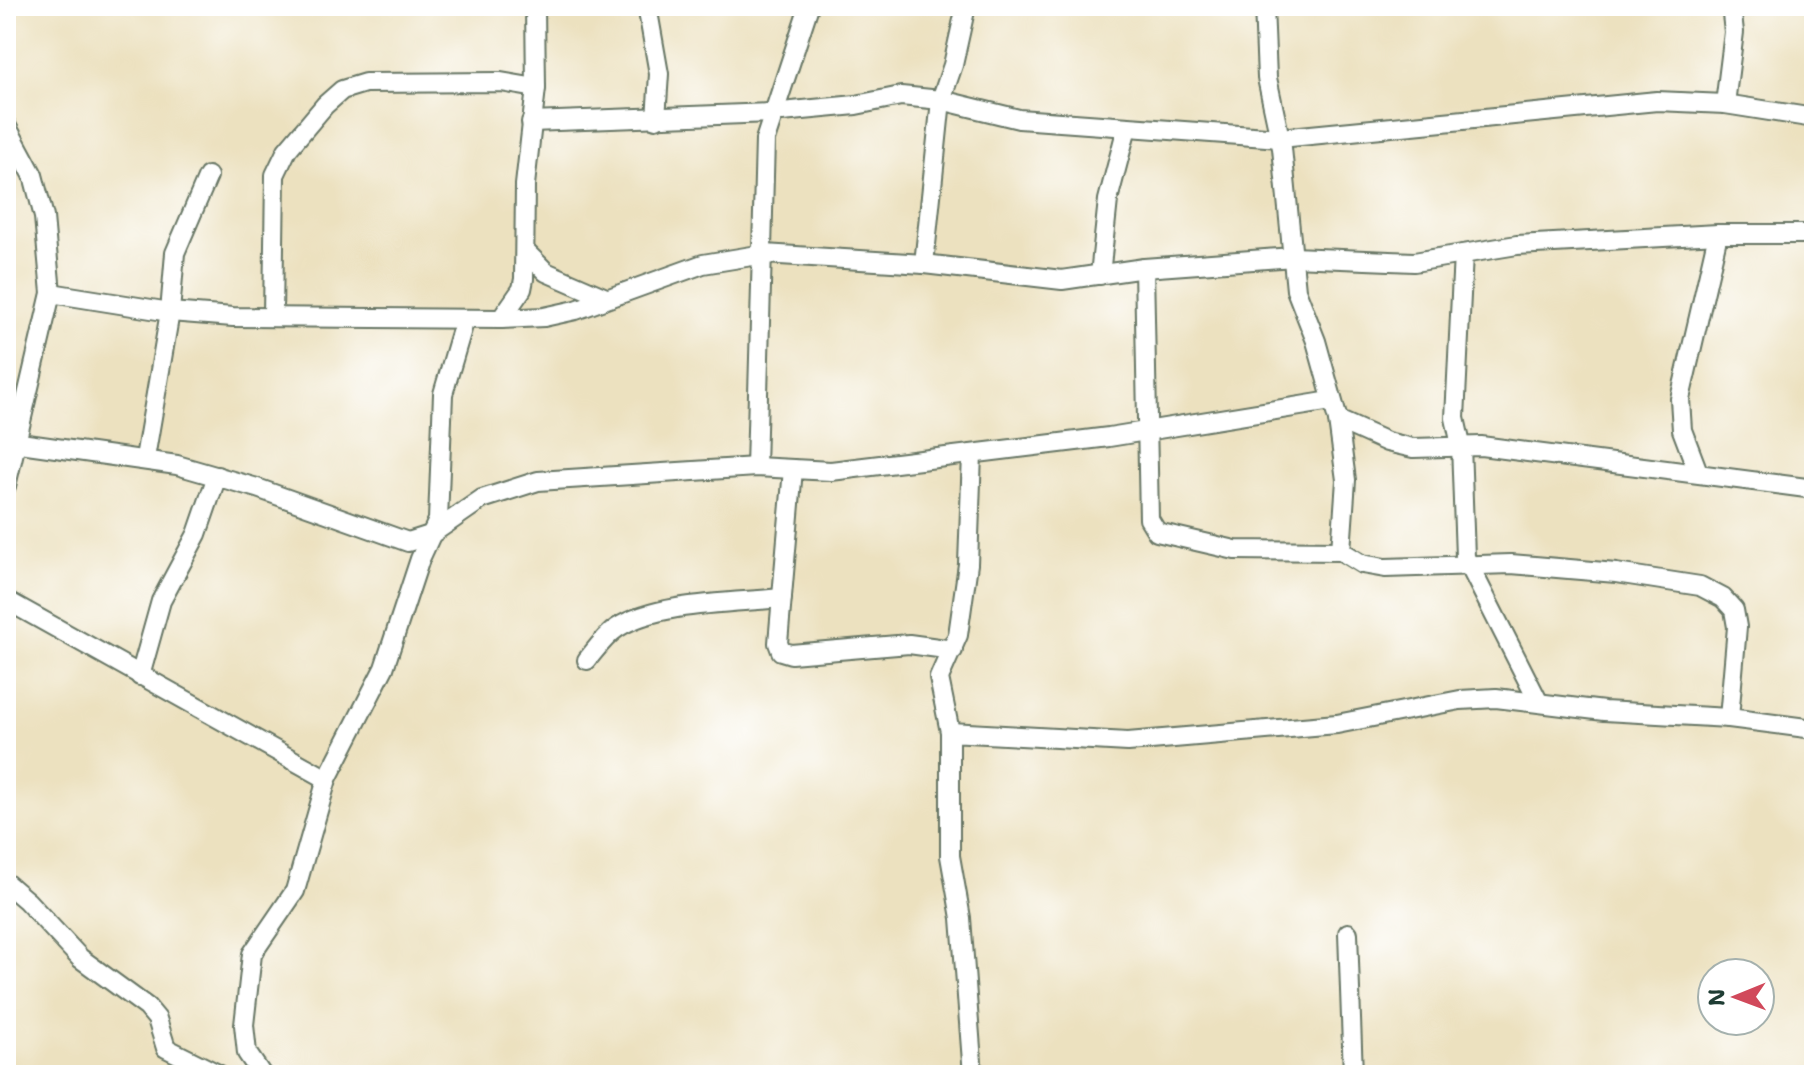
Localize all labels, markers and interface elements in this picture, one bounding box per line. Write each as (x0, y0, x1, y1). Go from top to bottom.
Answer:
north arrow (1696, 957, 1776, 1037)
text: N (1702, 988, 1731, 1006)

